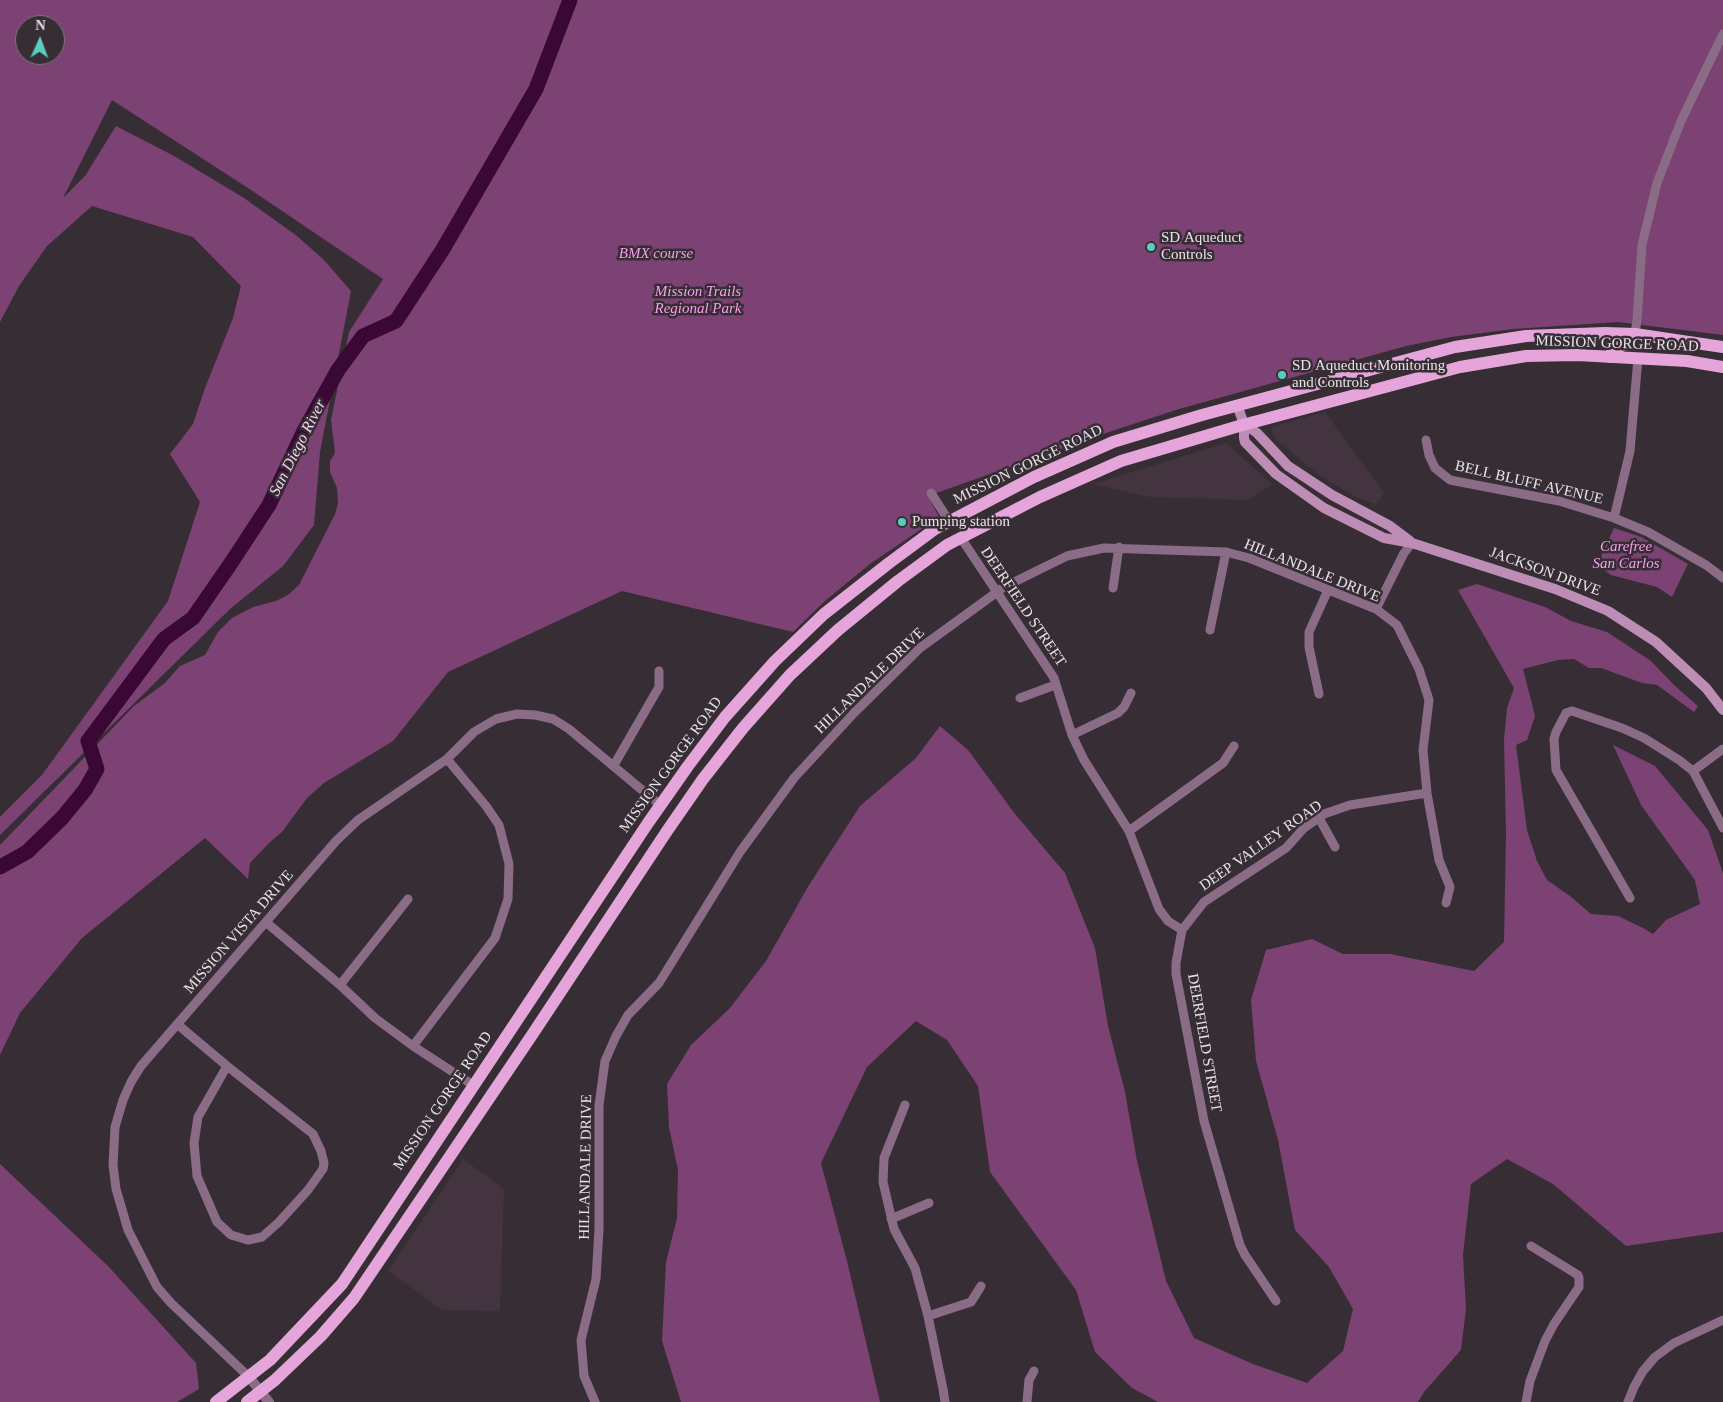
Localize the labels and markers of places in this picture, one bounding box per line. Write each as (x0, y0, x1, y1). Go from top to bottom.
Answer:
place label: SD Aqueduct Controls (1161, 229, 1242, 264)
marker: SD Aqueduct Controls (1145, 241, 1157, 253)
place label: SD Aqueduct Monitoring and Controls (1292, 357, 1445, 392)
marker: SD Aqueduct Monitoring and Controls (1276, 369, 1288, 381)
place label: Pumping station (912, 513, 1010, 531)
marker: Pumping station (896, 516, 908, 528)

